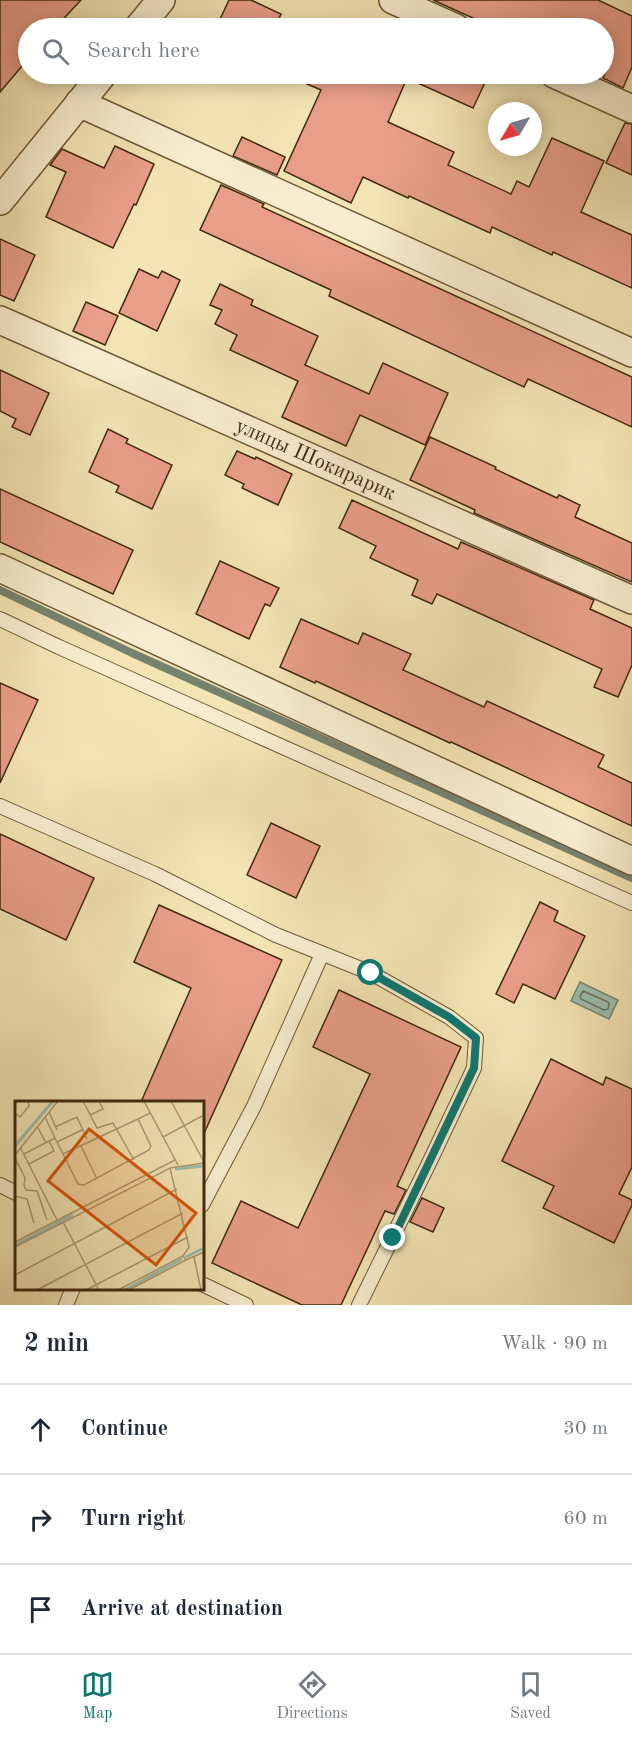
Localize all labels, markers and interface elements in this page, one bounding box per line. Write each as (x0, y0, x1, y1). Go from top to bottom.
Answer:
search box (18, 18, 614, 84)
icon: search (39, 35, 72, 68)
text: Search here (87, 40, 200, 62)
north arrow (488, 102, 542, 156)
street label: улицы Шокирарик (232, 415, 399, 504)
route start (357, 959, 383, 985)
inset map (15, 1101, 204, 1290)
route end (379, 1224, 405, 1250)
text: 2 min (24, 1331, 89, 1357)
text: Walk · 90 m (501, 1334, 608, 1354)
icon: ahead (24, 1413, 57, 1446)
text: Continue (81, 1418, 168, 1440)
text: 30 m (563, 1419, 608, 1439)
icon: right (24, 1503, 57, 1536)
text: Turn right (81, 1508, 185, 1530)
text: 60 m (563, 1509, 608, 1529)
icon: arrive (24, 1593, 57, 1626)
text: Arrive at destination (81, 1598, 283, 1620)
tab: Map (81, 1668, 114, 1724)
tab: Directions (277, 1668, 348, 1724)
tab: Saved (510, 1668, 551, 1724)

